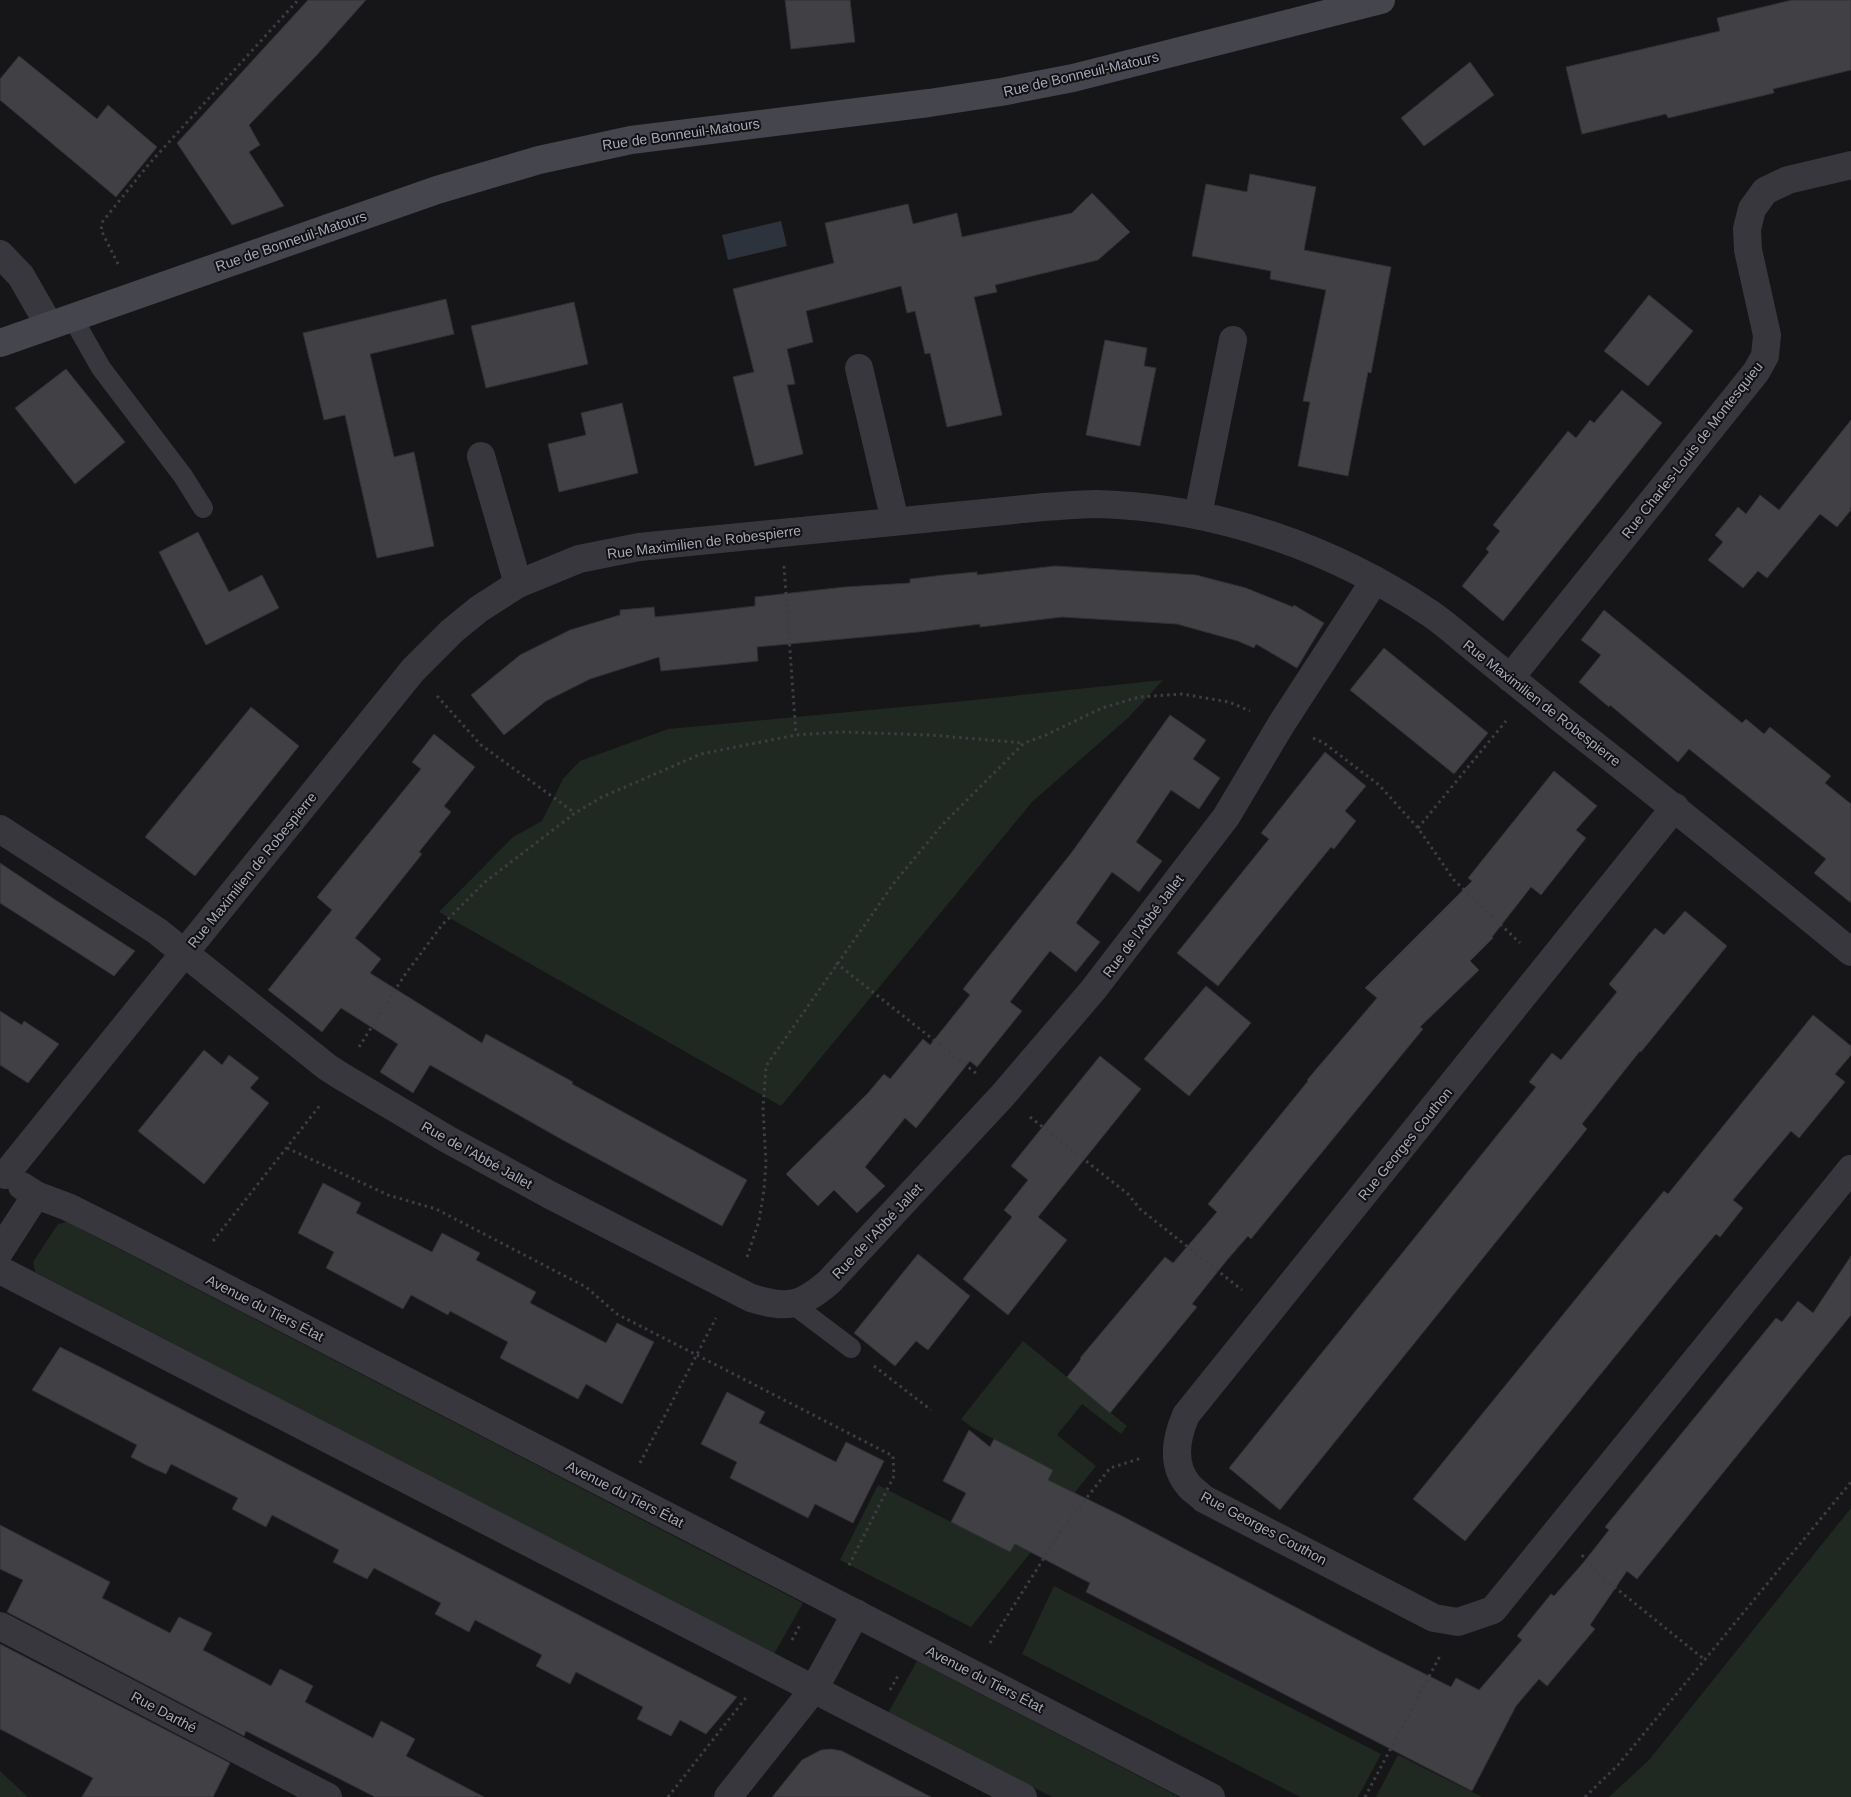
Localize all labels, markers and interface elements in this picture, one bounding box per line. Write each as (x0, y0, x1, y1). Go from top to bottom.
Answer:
street label: Rue de Bonneuil-Matours (1002, 48, 1160, 100)
street label: Rue de Bonneuil-Matours (601, 115, 761, 153)
street label: Rue de Bonneuil-Matours (213, 208, 369, 274)
street label: Rue Charles-Louis de Montesquieu (1618, 359, 1766, 541)
street label: Rue Maximilien de Robespierre (606, 522, 802, 562)
street label: Rue Maximilien de Robespierre (1460, 637, 1624, 770)
street label: Rue Maximilien de Robespierre (184, 789, 320, 951)
street label: Rue de l'Abbé Jallet (1099, 872, 1187, 980)
street label: Rue Georges Couthon (1355, 1085, 1455, 1203)
street label: Rue de l'Abbé Jallet (419, 1118, 535, 1192)
street label: Rue de l'Abbé Jallet (829, 1180, 925, 1282)
street label: Avenue du Tiers État (204, 1271, 327, 1345)
street label: Avenue du Tiers État (564, 1457, 687, 1531)
street label: Rue Georges Couthon (1198, 1488, 1330, 1568)
street label: Avenue du Tiers État (924, 1642, 1047, 1716)
street label: Rue Darthé (129, 1688, 200, 1736)

